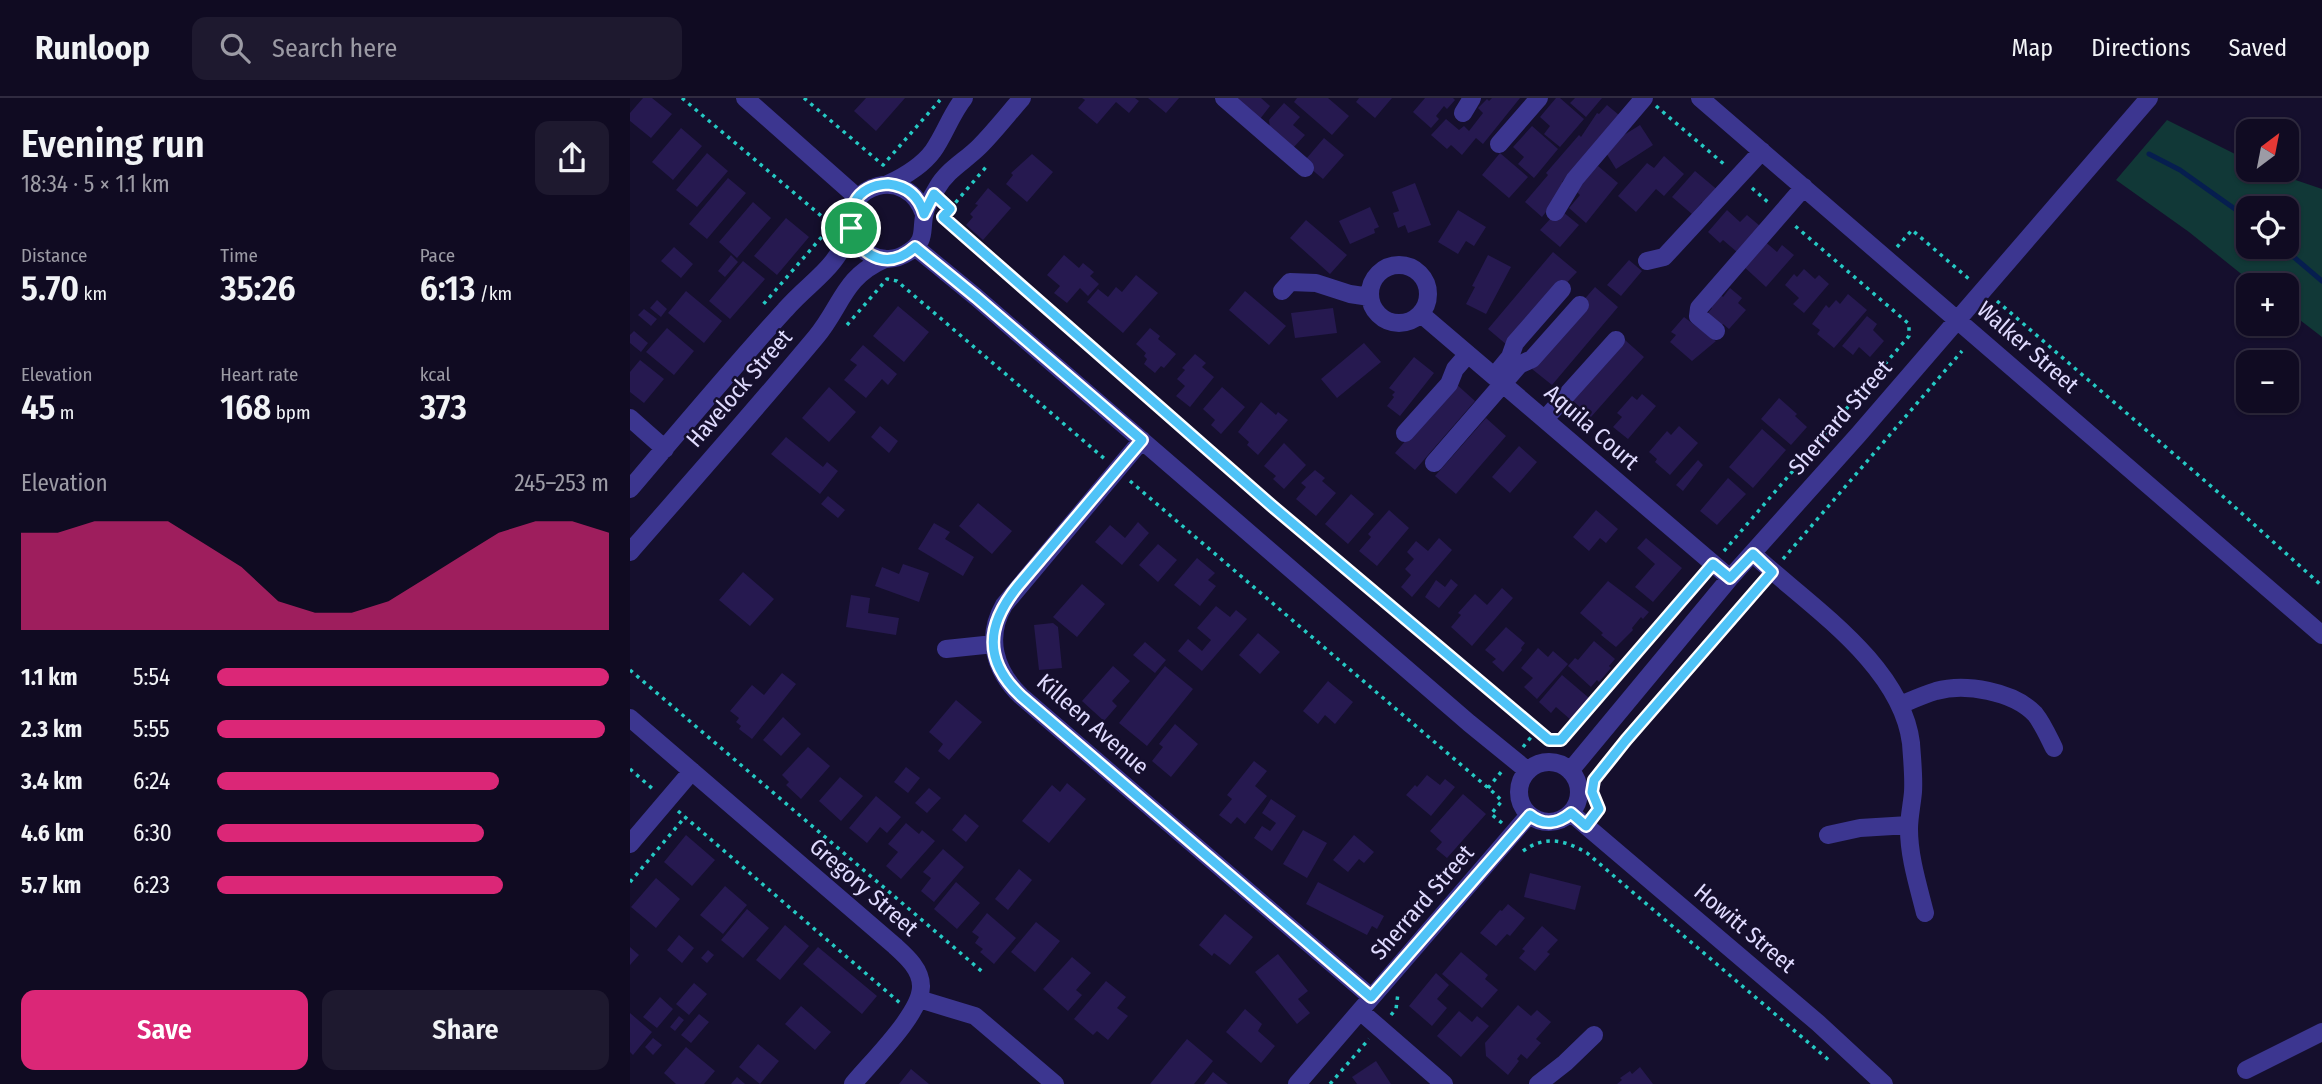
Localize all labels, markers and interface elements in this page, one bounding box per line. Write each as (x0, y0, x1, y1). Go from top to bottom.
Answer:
search box (192, 17, 682, 80)
text: Runloop (35, 28, 150, 68)
icon: search (216, 29, 254, 67)
text: Search here (272, 33, 397, 64)
text: Map (2012, 34, 2053, 62)
text: Directions (2091, 34, 2190, 62)
text: Saved (2228, 34, 2287, 62)
north arrow (2236, 119, 2300, 182)
map controls (2236, 119, 2299, 413)
text: Evening run (21, 121, 205, 167)
button: share (535, 121, 609, 195)
text: 18:34 · 5 × 1.1 km (21, 170, 170, 198)
button: locate (2236, 196, 2299, 259)
pin (821, 198, 881, 258)
icon: arrive (832, 209, 870, 247)
text: Distance (21, 244, 88, 267)
text: Time (220, 244, 258, 267)
text: Pace (420, 244, 455, 267)
text: 5.70 (21, 267, 79, 309)
text: 35:26 (220, 267, 296, 309)
text: 6:13 (420, 267, 475, 309)
button: + (2236, 273, 2299, 336)
text: km (79, 282, 107, 305)
text: /km (475, 282, 512, 305)
street label: Walker Street (1971, 295, 2085, 399)
street label: Havelock Street (680, 323, 798, 453)
button: − (2236, 350, 2299, 413)
street label: Sherrard Street (1782, 353, 1898, 480)
text: Elevation (21, 363, 93, 386)
text: Heart rate (220, 363, 298, 386)
text: kcal (420, 363, 450, 386)
street label: Aquila Court (1539, 378, 1645, 476)
text: 45 (21, 386, 55, 428)
text: 168 (220, 386, 271, 428)
text: 373 (420, 386, 467, 428)
text: m (55, 401, 74, 424)
text: bpm (271, 401, 311, 424)
text: Elevation (21, 469, 108, 497)
text: 245–253 m (514, 469, 609, 497)
text: 1.1 km (21, 663, 77, 691)
text: 5:54 (133, 663, 170, 691)
street label: Killeen Avenue (1031, 668, 1155, 780)
text: 2.3 km (21, 715, 82, 743)
text: 5:55 (133, 715, 170, 743)
text: 3.4 km (21, 767, 83, 795)
text: 6:24 (133, 767, 170, 795)
text: 4.6 km (21, 819, 84, 847)
text: 6:30 (133, 819, 172, 847)
street label: Gregory Street (804, 832, 924, 942)
street label: Sherrard Street (1364, 838, 1480, 965)
text: 5.7 km (21, 871, 81, 899)
text: 6:23 (133, 871, 170, 899)
street label: Howitt Street (1689, 877, 1802, 979)
button: Save (21, 990, 308, 1070)
button: Share (322, 990, 609, 1070)

